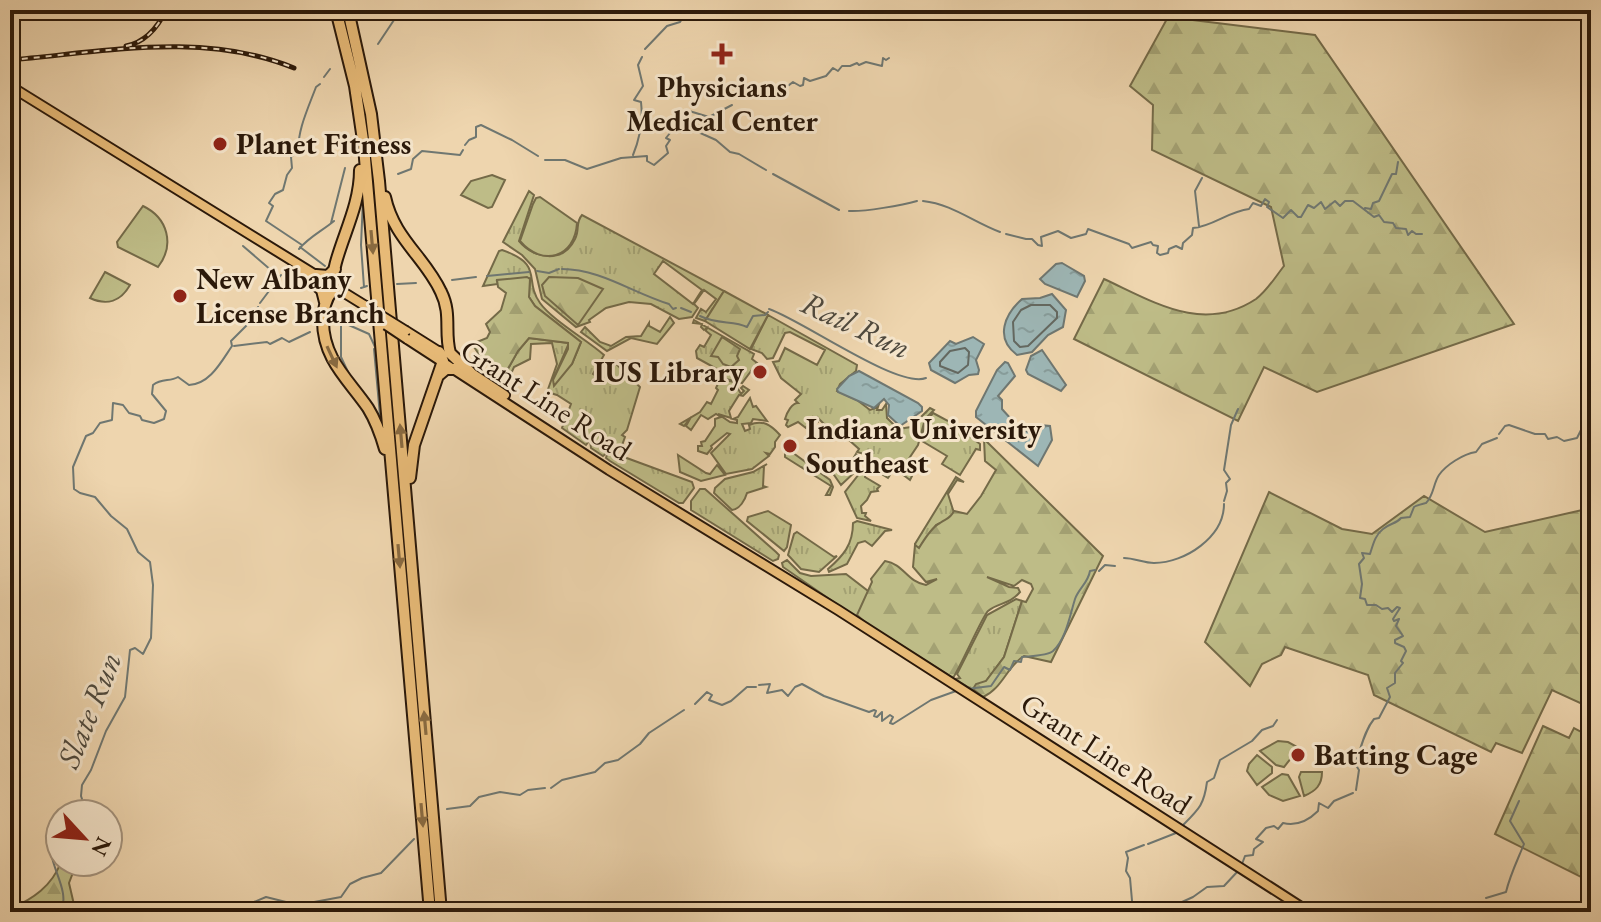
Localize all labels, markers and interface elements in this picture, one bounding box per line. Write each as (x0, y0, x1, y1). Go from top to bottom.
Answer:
marker: Physicians Medical Center (711, 43, 733, 65)
place label: Physicians Medical Center (626, 67, 819, 140)
place label: Planet Fitness (236, 124, 411, 163)
marker: Planet Fitness (211, 135, 229, 153)
one-way arrow (365, 229, 378, 254)
place label: New Albany License Branch (196, 259, 385, 332)
water label: Rail Run (795, 281, 917, 369)
marker: New Albany License Branch (171, 287, 189, 305)
street label: Grant Line Road (453, 330, 640, 470)
one-way arrow (325, 345, 338, 368)
place label: IUS Library (594, 352, 745, 391)
marker: IUS Library (751, 363, 769, 381)
place label: Indiana University Southeast (806, 409, 1042, 482)
one-way arrow (394, 423, 407, 448)
marker: Indiana University Southeast (781, 437, 799, 455)
one-way arrow (393, 544, 406, 569)
water label: Slate Run (46, 646, 131, 775)
street label: Grant Line Road (1013, 684, 1200, 824)
one-way arrow (419, 710, 432, 735)
place label: Batting Cage (1314, 735, 1478, 774)
marker: Batting Cage (1289, 746, 1307, 764)
north arrow (44, 798, 124, 878)
one-way arrow (416, 803, 429, 828)
text: N (85, 832, 118, 861)

